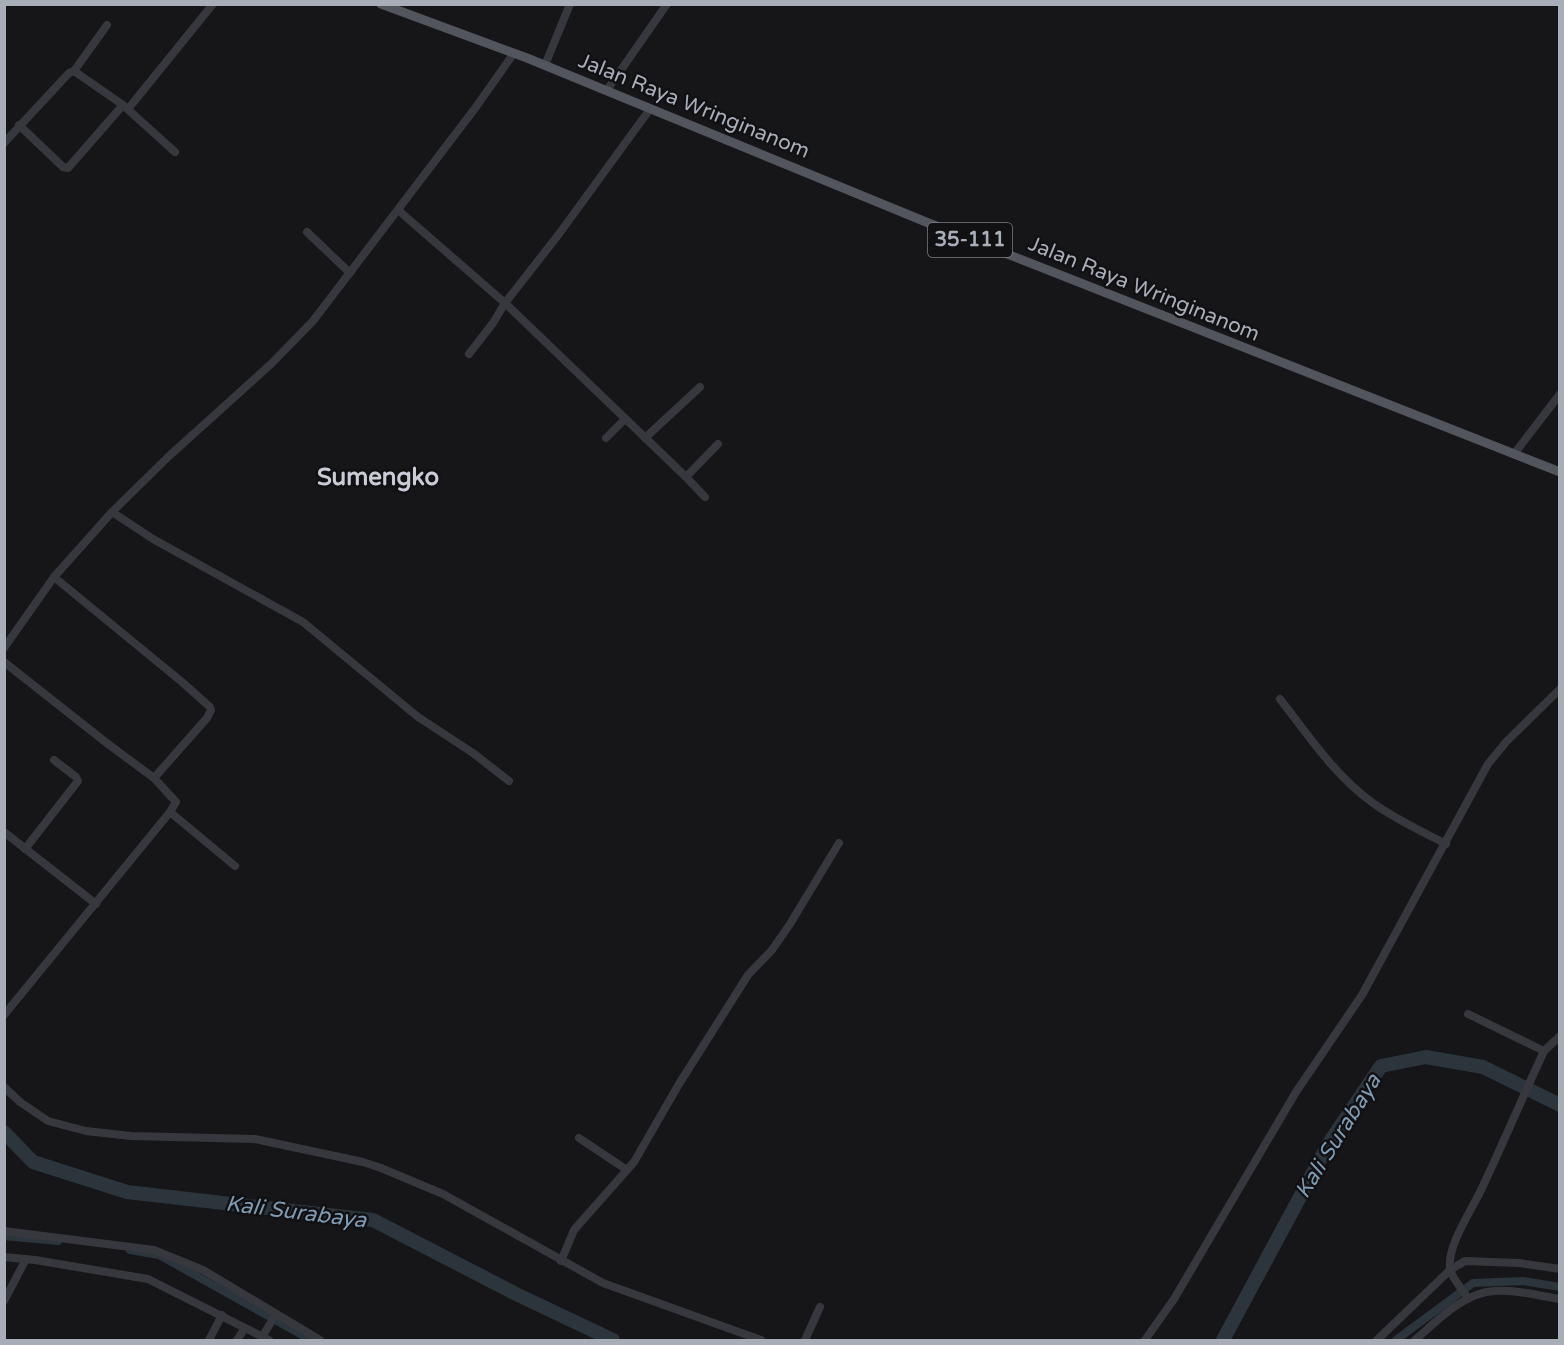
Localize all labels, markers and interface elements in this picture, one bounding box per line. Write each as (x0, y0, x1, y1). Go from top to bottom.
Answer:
street label: Jalan Raya Wringinanom (575, 48, 813, 164)
road number: 35-111 (928, 223, 1012, 257)
street label: Jalan Raya Wringinanom (1025, 231, 1263, 347)
district label: Sumengko (317, 463, 439, 492)
water label: Kali Surabaya (1290, 1069, 1387, 1203)
water label: Kali Surabaya (224, 1190, 368, 1234)

